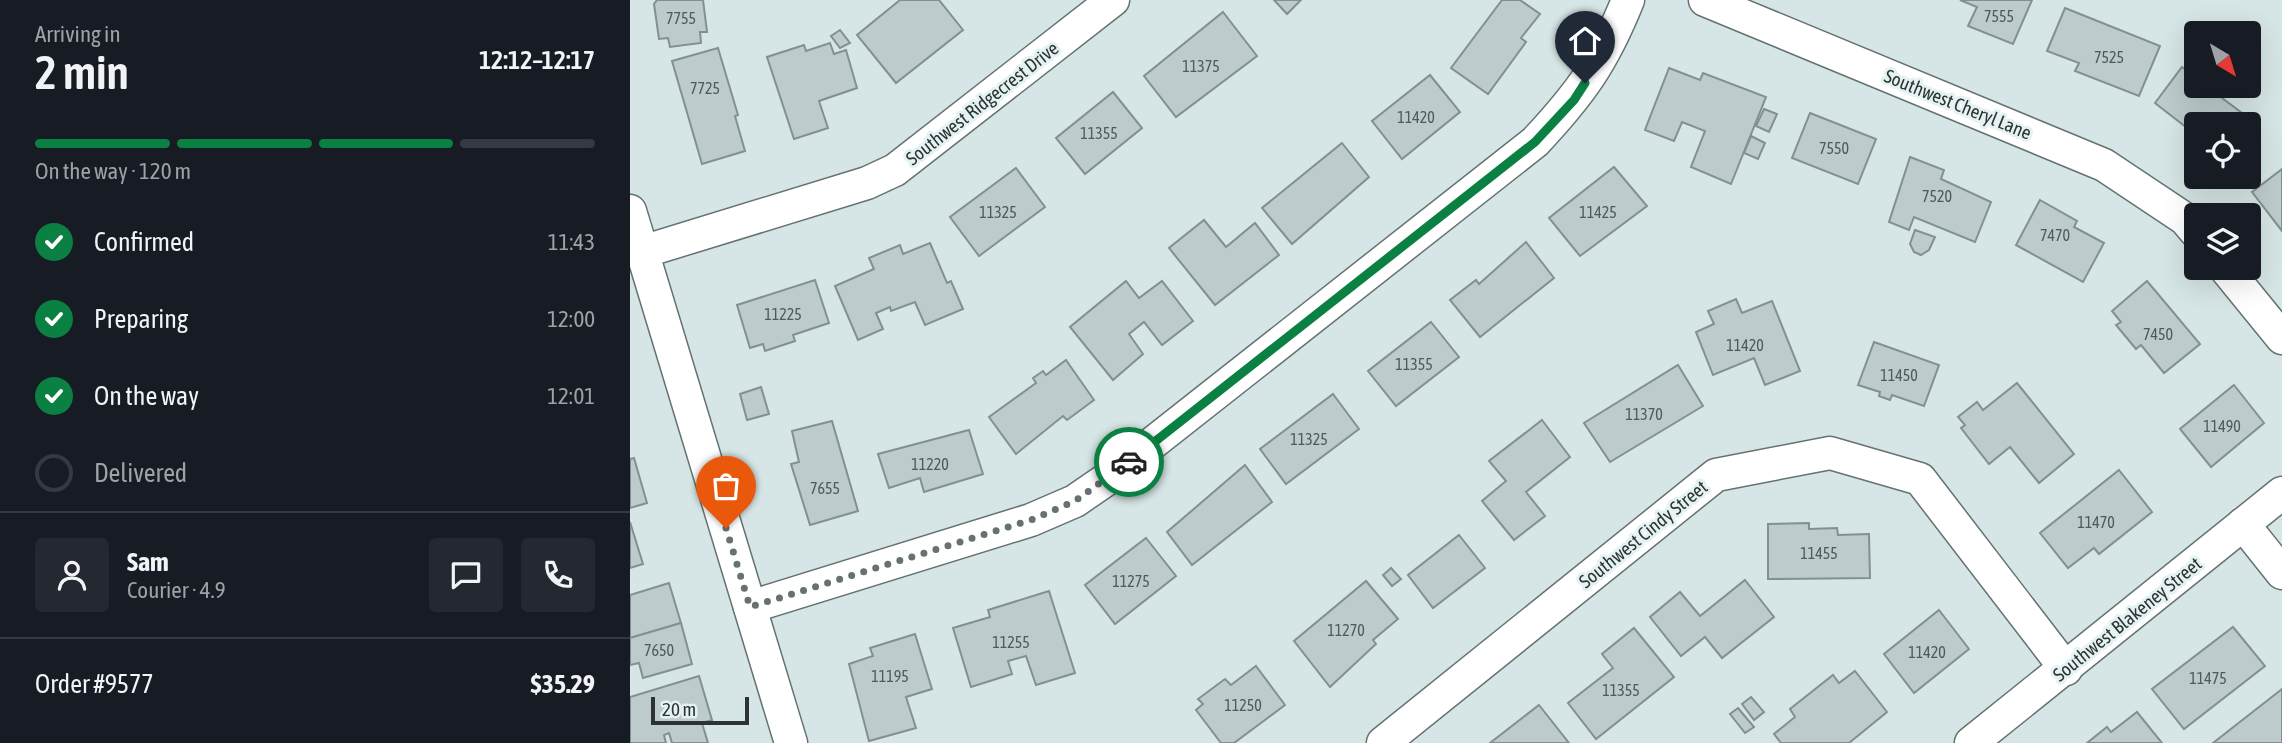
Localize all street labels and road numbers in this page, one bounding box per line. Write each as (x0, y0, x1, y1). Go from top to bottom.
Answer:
street label: Southwest Ridgecrest Drive (901, 37, 1063, 169)
street label: Southwest Cheryl Lane (1881, 64, 2035, 144)
street label: Southwest Cindy Street (1574, 476, 1712, 592)
street label: Southwest Blakeney Street (2048, 552, 2206, 686)

